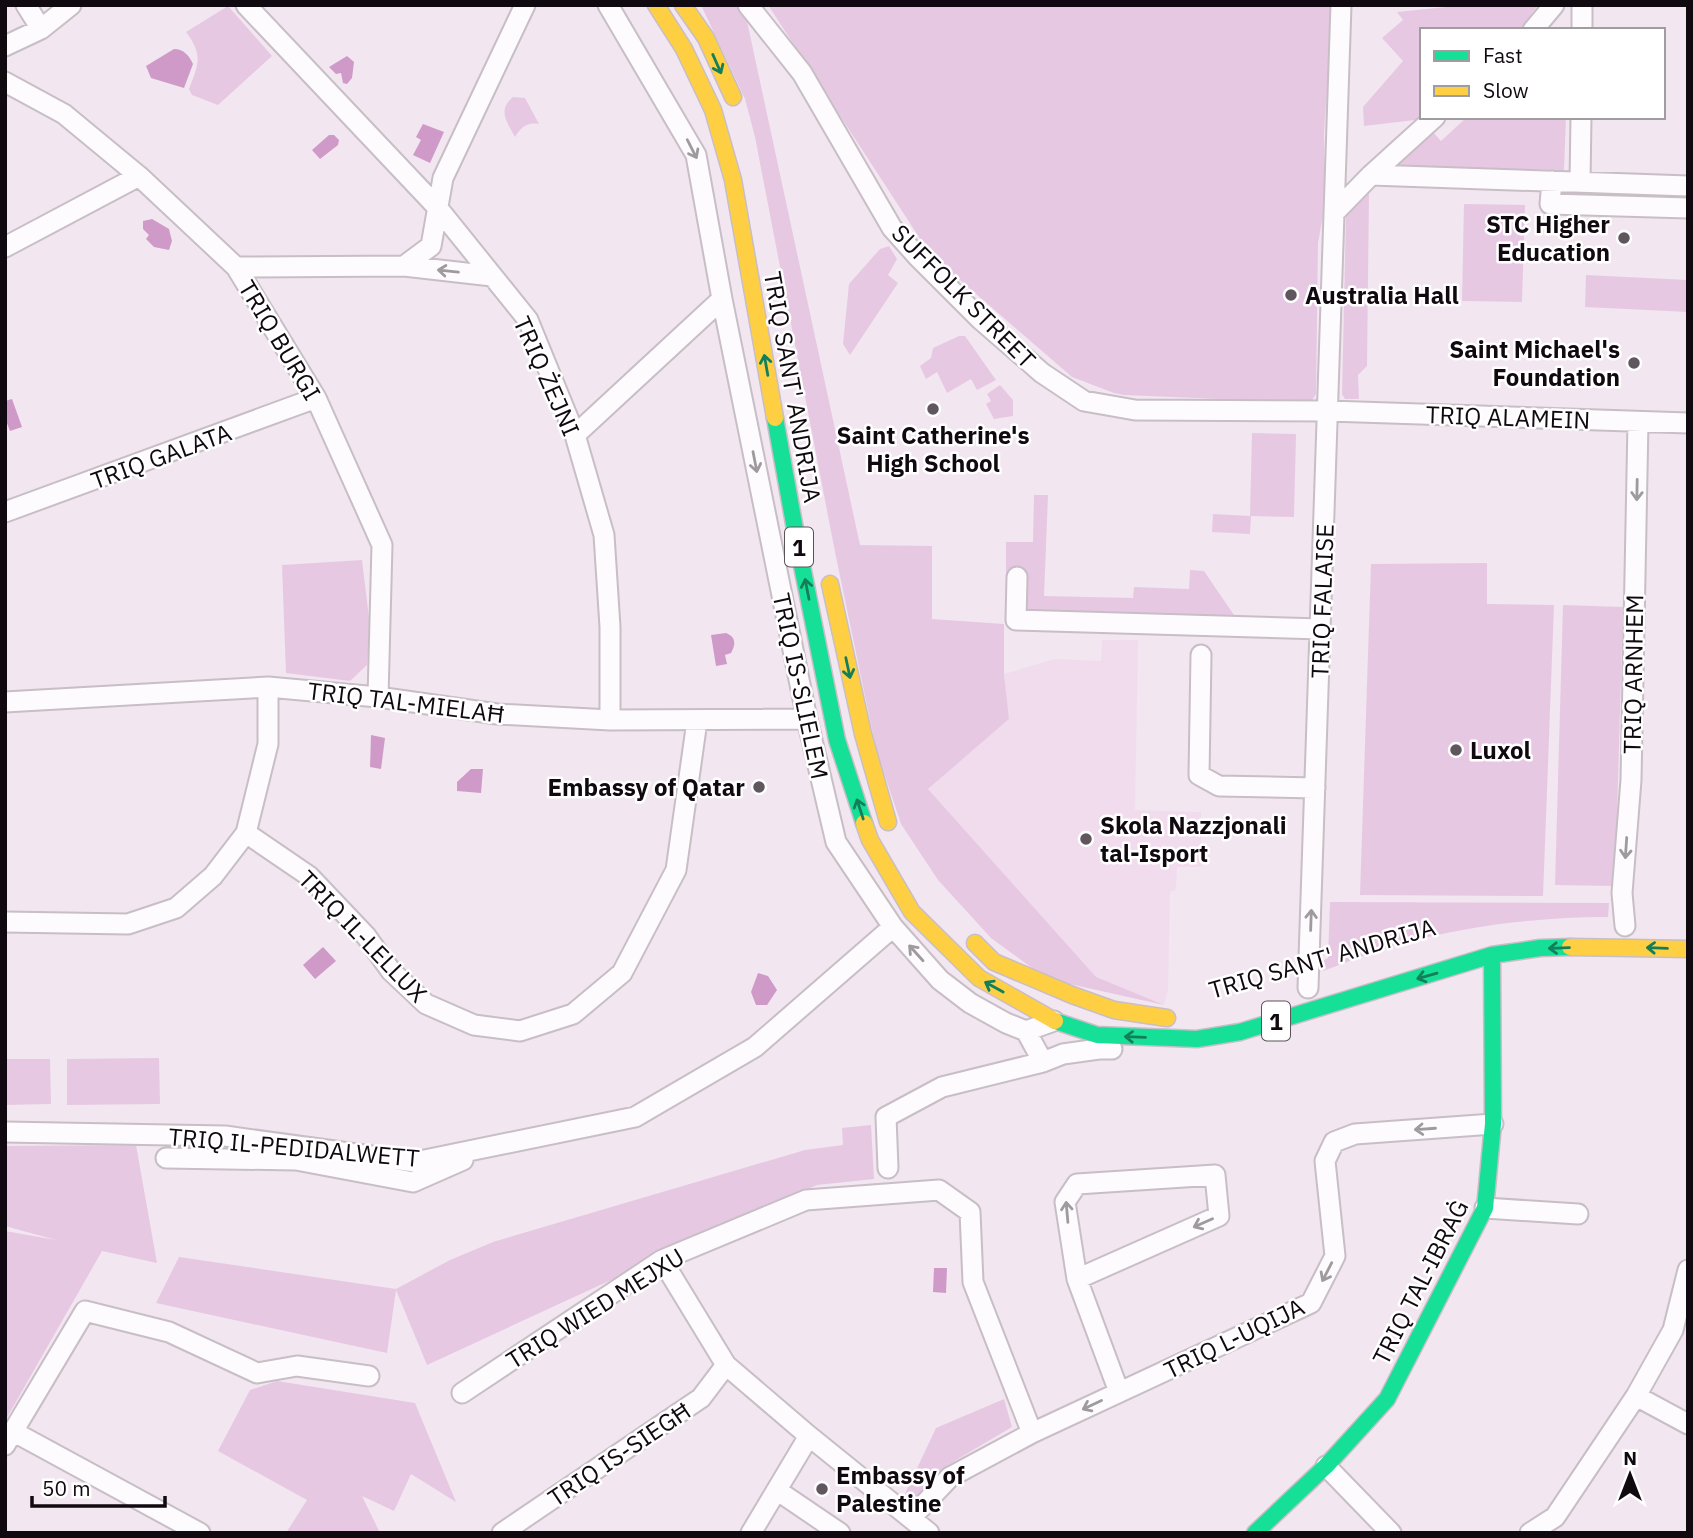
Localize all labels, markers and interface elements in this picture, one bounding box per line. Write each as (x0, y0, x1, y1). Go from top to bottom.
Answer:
legend (1420, 28, 1665, 119)
text: Fast (1483, 41, 1523, 69)
one-way arrow (711, 53, 724, 74)
text: Slow (1483, 76, 1529, 104)
one-way arrow (685, 138, 699, 159)
place label: STC Higher Education (1486, 208, 1610, 268)
street label: SUFFOLK STREET (885, 217, 1043, 375)
marker: STC Higher Education (1616, 230, 1632, 246)
one-way arrow (437, 264, 460, 277)
street label: TRIQ SANT' ANDRIJA (757, 269, 829, 505)
street label: TRIQ BURGI (232, 274, 328, 406)
place label: Australia Hall (1305, 279, 1459, 311)
marker: Australia Hall (1283, 287, 1299, 303)
street label: TRIQ ŻEJNI (506, 311, 588, 441)
place label: Saint Michael's Foundation (1449, 333, 1620, 393)
one-way arrow (759, 354, 772, 377)
marker: Saint Michael's Foundation (1626, 355, 1642, 371)
street label: TRIQ ALAMEIN (1425, 398, 1591, 436)
marker: Saint Catherine's High School (925, 401, 941, 417)
street label: TRIQ GALATA (86, 416, 236, 496)
place label: Saint Catherine's High School (836, 419, 1030, 479)
one-way arrow (749, 450, 762, 473)
one-way arrow (1630, 478, 1643, 501)
street label: TRIQ FALAISE (1303, 523, 1341, 679)
road number: 1 (785, 527, 813, 566)
one-way arrow (799, 578, 813, 601)
street label: TRIQ IS-SLIELEM (766, 590, 836, 782)
street label: TRIQ ARNHEM (1616, 594, 1650, 754)
one-way arrow (842, 656, 856, 679)
street label: TRIQ TAL-MIELAĦ (306, 674, 506, 730)
place label: Luxol (1470, 734, 1531, 766)
marker: Luxol (1448, 742, 1464, 758)
place label: Embassy of Qatar (548, 771, 745, 803)
marker: Embassy of Qatar (751, 779, 767, 795)
one-way arrow (853, 799, 865, 821)
place label: Skola Nazzjonali tal-Isport (1100, 809, 1287, 869)
marker: Skola Nazzjonali tal-Isport (1078, 831, 1094, 847)
one-way arrow (1619, 836, 1632, 859)
street label: TRIQ IL-LELLUX (292, 863, 434, 1009)
one-way arrow (1304, 909, 1317, 932)
street label: TRIQ SANT' ANDRIJA (1205, 910, 1439, 1006)
one-way arrow (1547, 941, 1570, 954)
one-way arrow (1645, 941, 1668, 955)
one-way arrow (908, 944, 924, 962)
one-way arrow (1417, 971, 1439, 984)
one-way arrow (985, 980, 1005, 994)
road number: 1 (1262, 1002, 1290, 1040)
one-way arrow (1124, 1030, 1147, 1043)
street label: TRIQ IL-PEDIDALWETT (167, 1120, 421, 1174)
one-way arrow (1414, 1122, 1437, 1135)
street label: TRIQ TAL-IBRAĠ (1365, 1194, 1475, 1370)
one-way arrow (1061, 1201, 1074, 1224)
one-way arrow (1193, 1217, 1214, 1230)
street label: TRIQ WIED MEJXU (500, 1240, 690, 1376)
one-way arrow (1319, 1261, 1333, 1282)
street label: TRIQ L-UQIJA (1159, 1290, 1309, 1386)
street label: TRIQ IS-SIEGĦ (541, 1394, 697, 1514)
one-way arrow (1082, 1399, 1103, 1412)
north arrow (1595, 1440, 1665, 1510)
text: N (1623, 1446, 1637, 1470)
place label: Embassy of Palestine (836, 1459, 965, 1519)
scale bar (32, 1464, 164, 1508)
text: 50 m (42, 1474, 91, 1502)
marker: Embassy of Palestine (814, 1481, 830, 1497)

